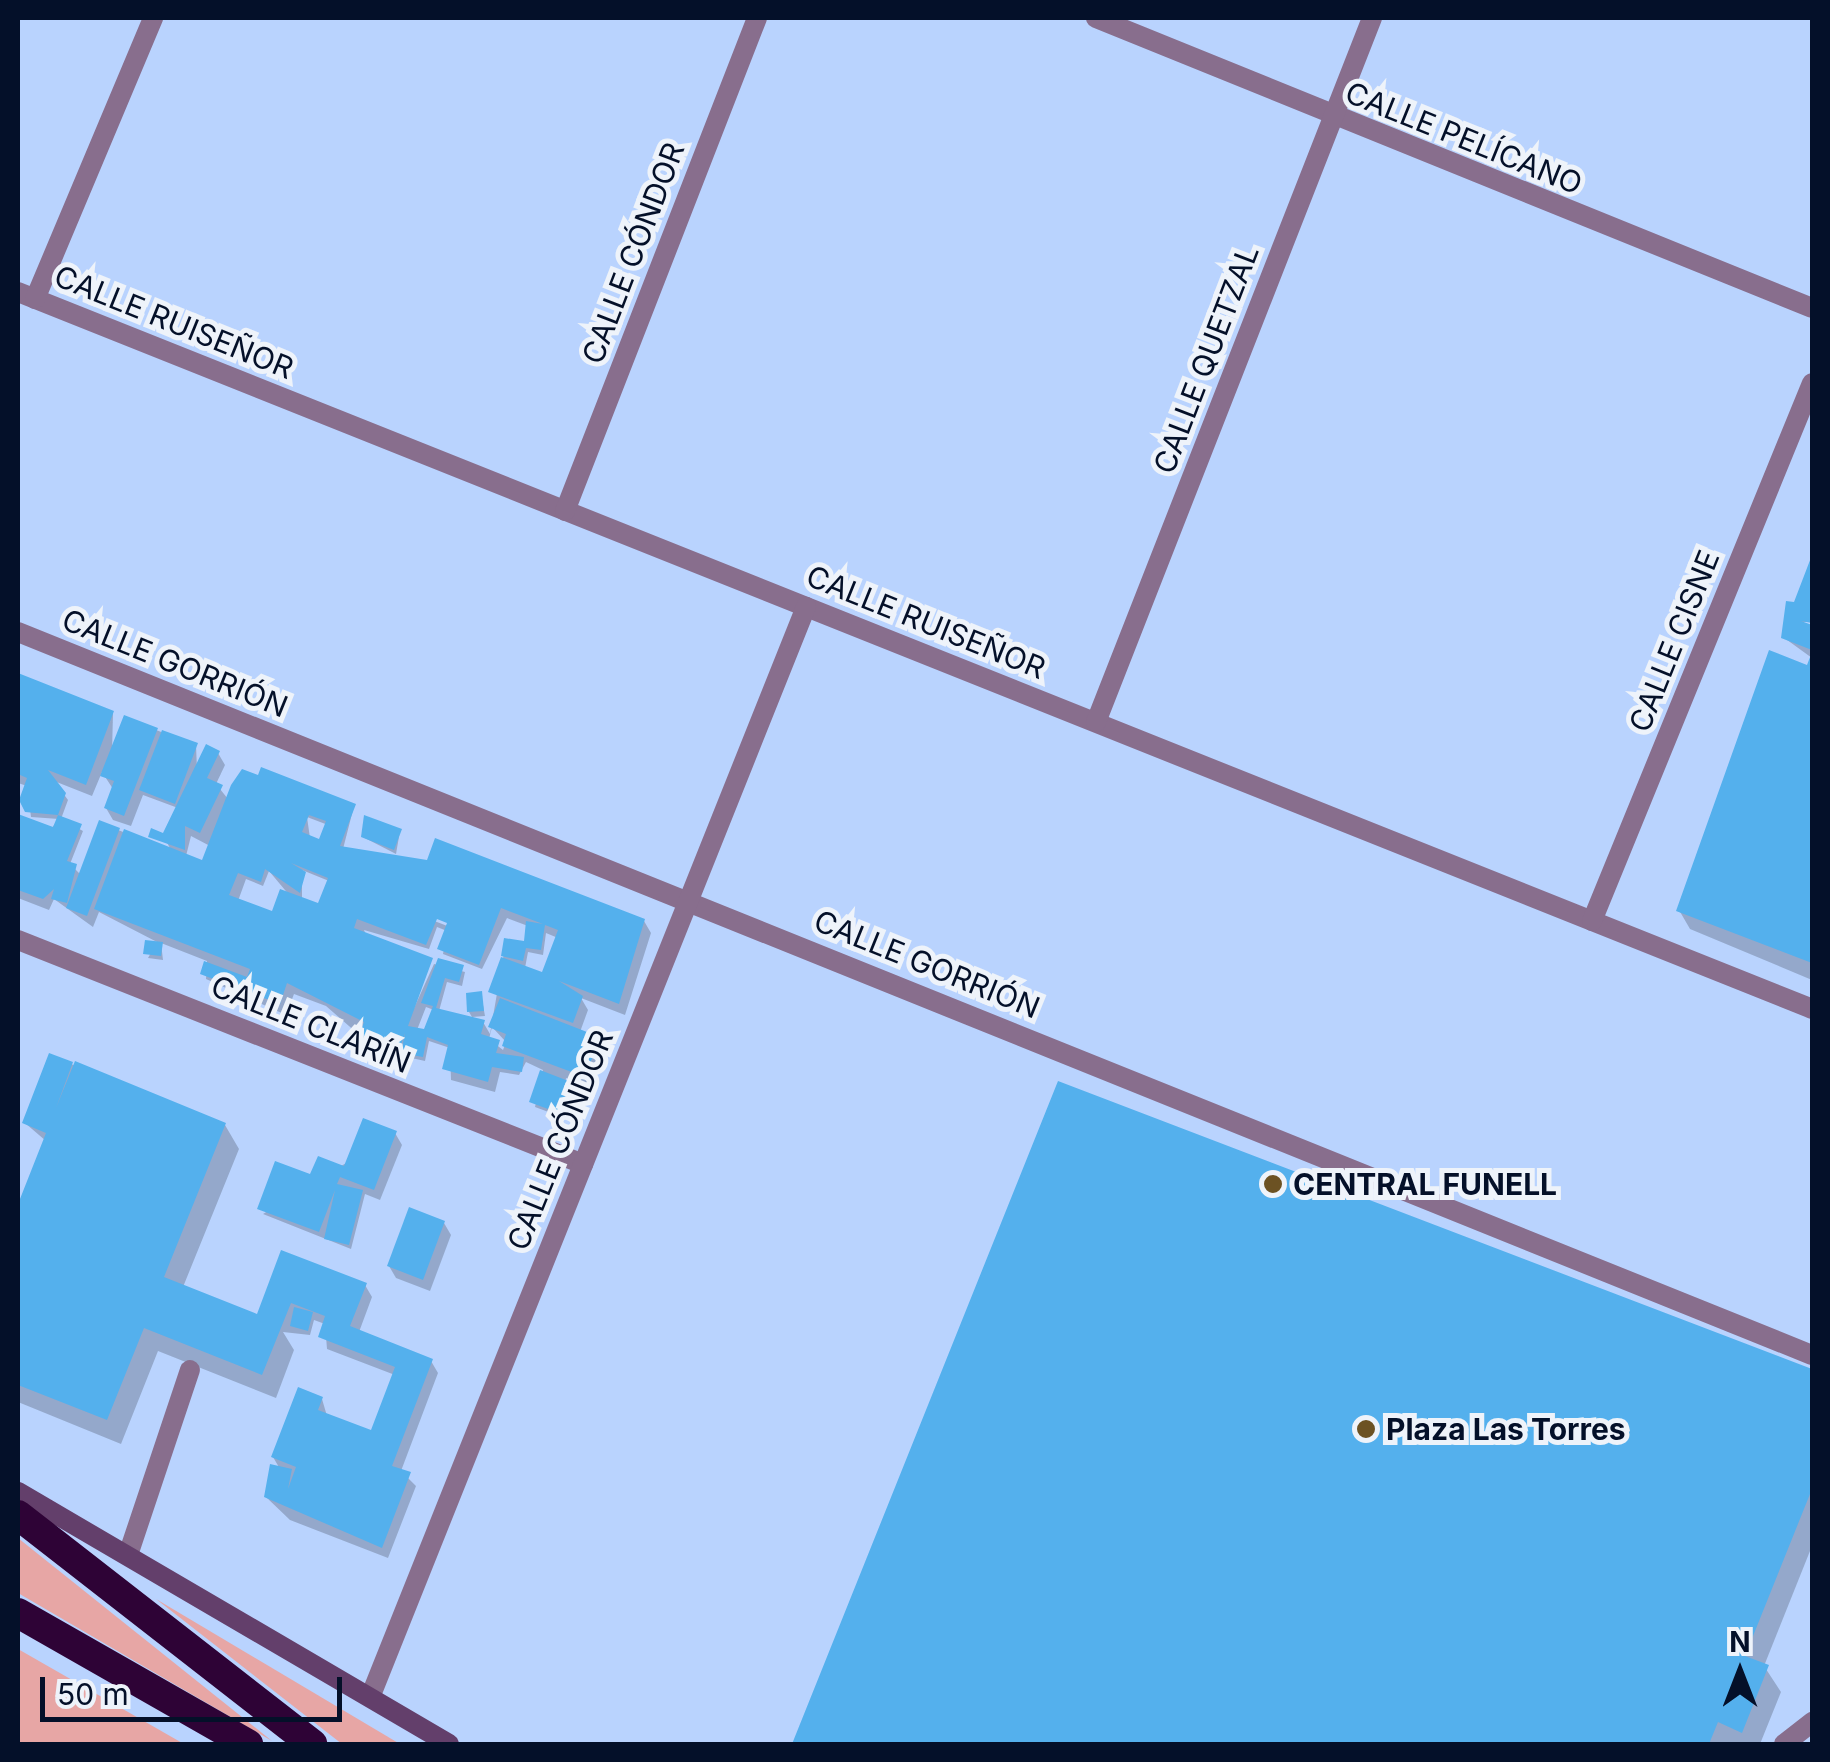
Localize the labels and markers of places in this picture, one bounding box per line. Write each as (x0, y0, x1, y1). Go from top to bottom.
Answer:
place label: CENTRAL FUNELL (1293, 1166, 1557, 1202)
marker: CENTRAL FUNELL (1262, 1173, 1284, 1195)
place label: Plaza Las Torres (1386, 1411, 1626, 1447)
marker: Plaza Las Torres (1355, 1418, 1377, 1440)

